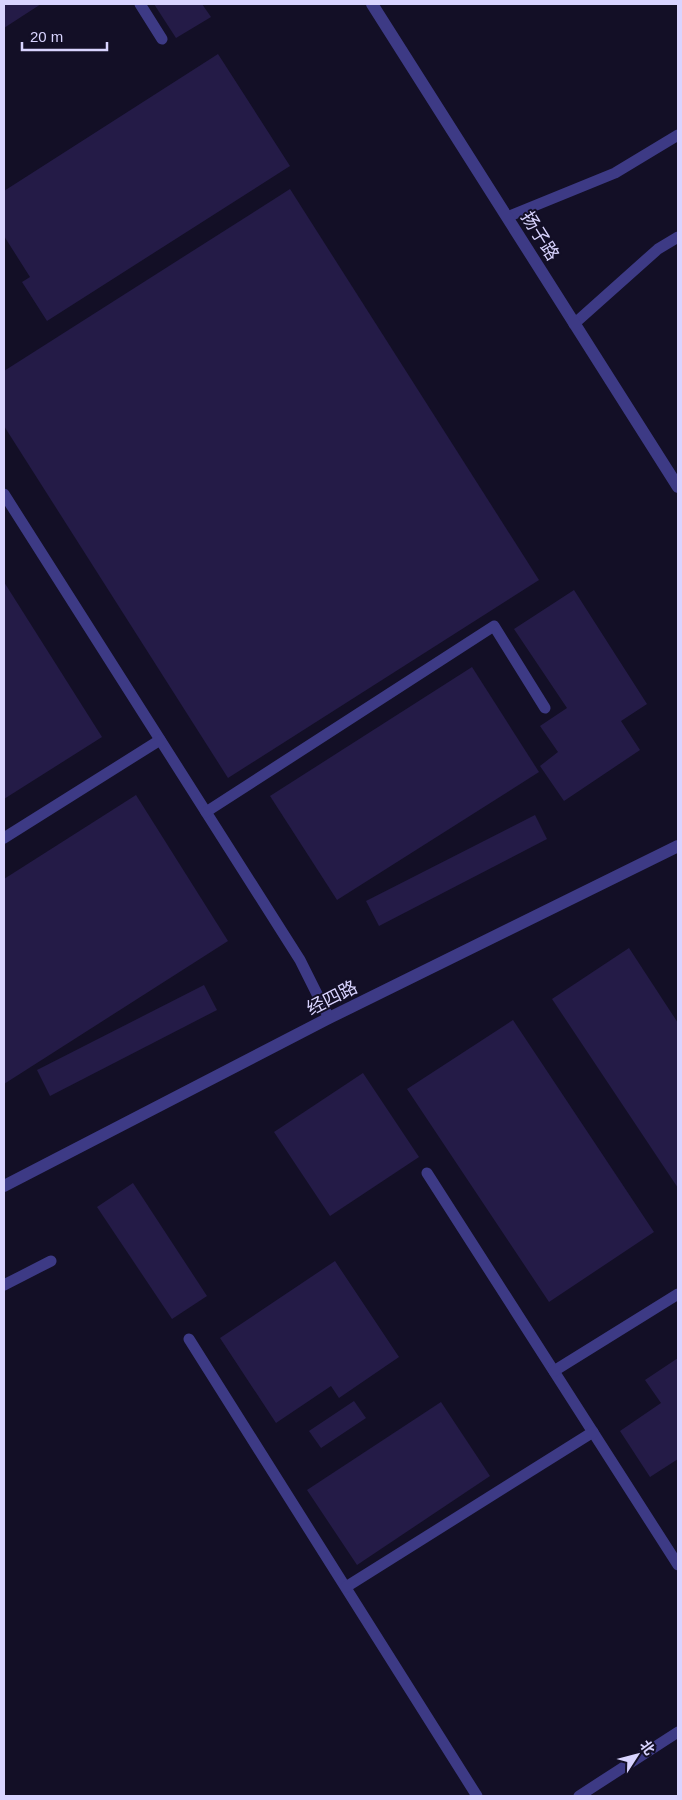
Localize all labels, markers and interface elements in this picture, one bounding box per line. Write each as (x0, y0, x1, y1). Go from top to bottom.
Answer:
scale bar (22, 20, 108, 52)
text: 20 m (30, 28, 63, 45)
street label: 扬子路 (517, 208, 563, 264)
street label: 经四路 (303, 977, 361, 1019)
north arrow (612, 1730, 662, 1780)
text: 北 (637, 1737, 658, 1758)

